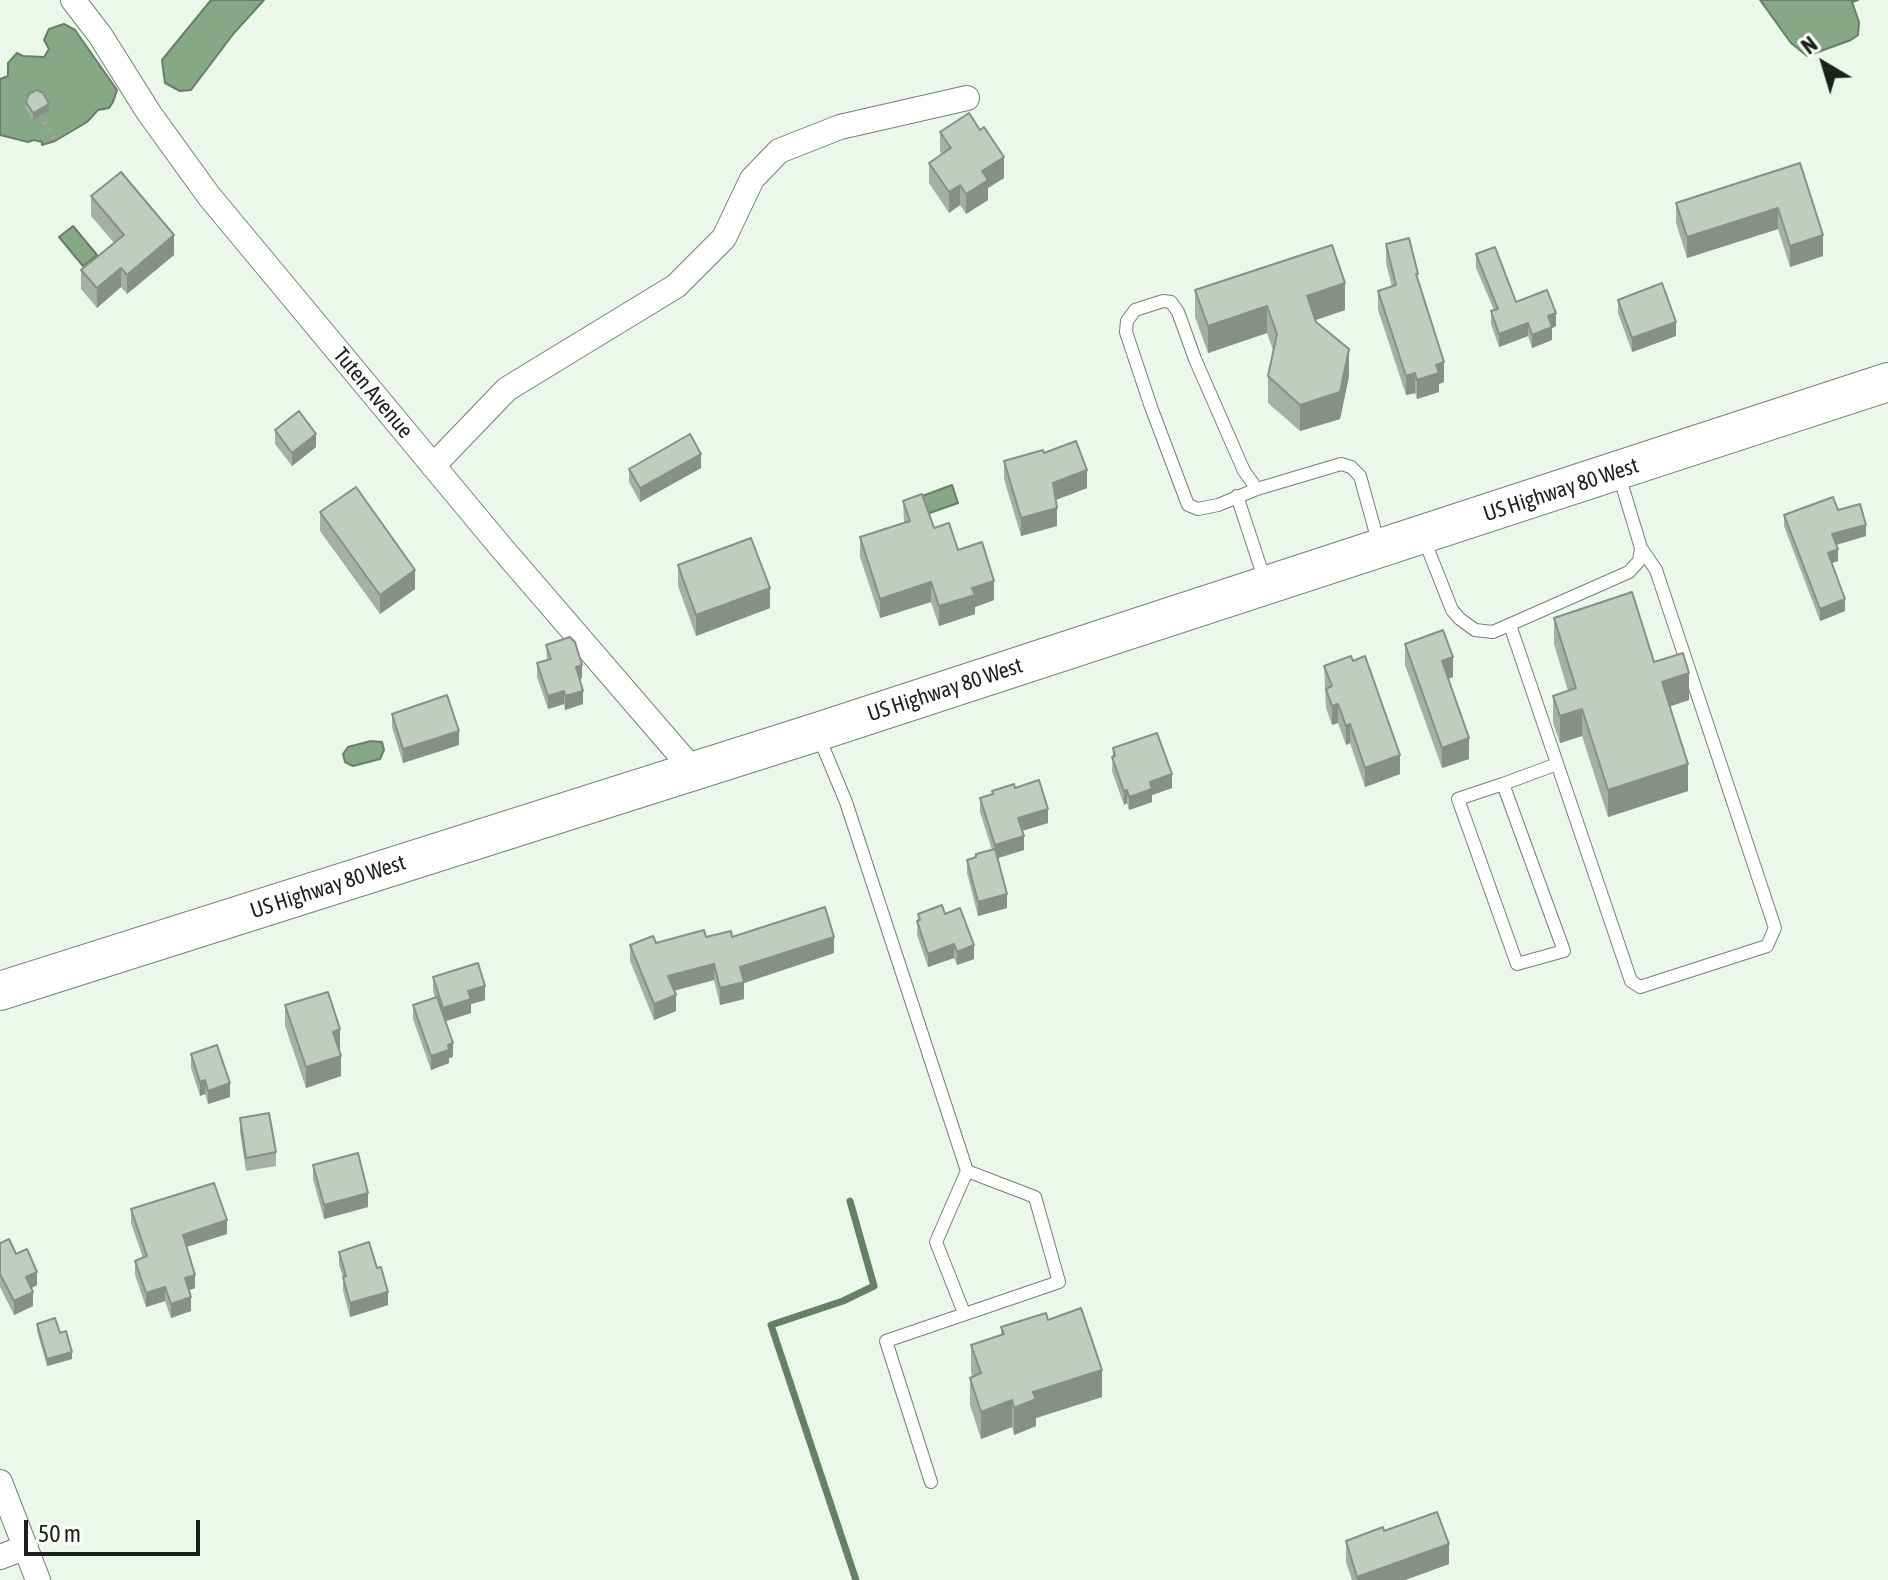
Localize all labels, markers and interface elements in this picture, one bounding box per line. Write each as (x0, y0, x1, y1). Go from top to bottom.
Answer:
north arrow (1784, 24, 1864, 104)
text: N (1796, 31, 1822, 59)
street label: Tuten Avenue (328, 342, 418, 444)
street label: US Highway 80 West (1480, 452, 1642, 528)
street label: US Highway 80 West (864, 652, 1026, 728)
street label: US Highway 80 West (247, 849, 409, 925)
scale bar (28, 1504, 204, 1554)
text: 50 m (38, 1520, 81, 1547)

